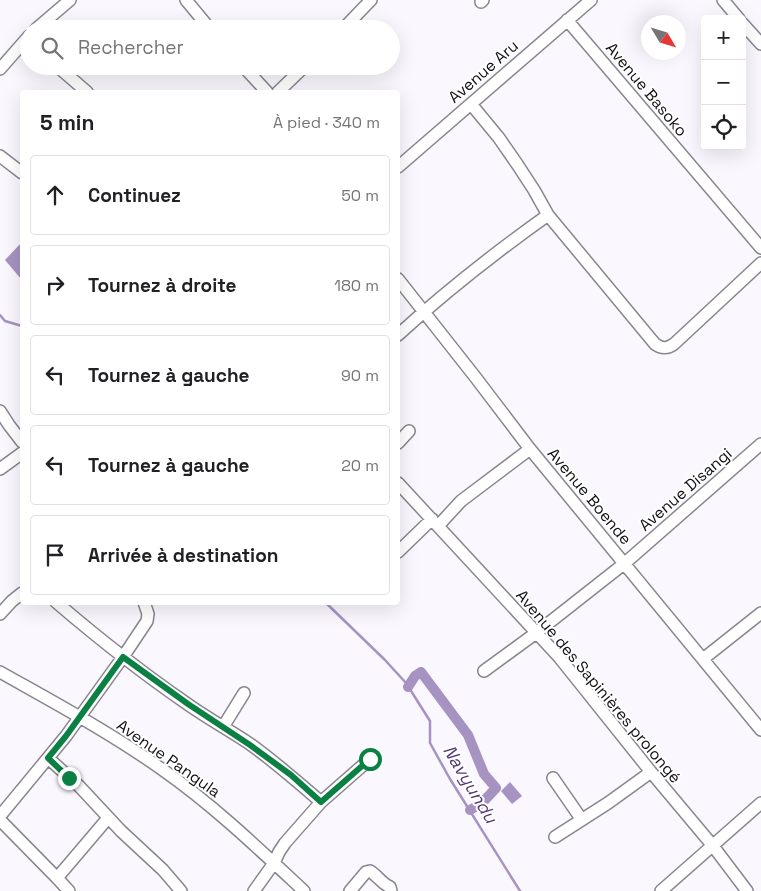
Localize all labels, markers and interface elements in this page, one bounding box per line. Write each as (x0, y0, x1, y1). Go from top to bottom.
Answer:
north arrow (641, 15, 686, 60)
map controls (701, 15, 746, 150)
button: + (701, 15, 746, 60)
search box (20, 20, 400, 75)
icon: search (38, 34, 66, 62)
text: Rechercher (78, 35, 184, 60)
street label: Avenue Aru (444, 35, 523, 108)
street label: Avenue Basoko (601, 38, 692, 141)
button: − (701, 60, 746, 105)
button: locate (701, 105, 746, 150)
text: 5 min (40, 109, 94, 136)
text: À pied · 340 m (273, 112, 380, 133)
icon: ahead (41, 181, 69, 209)
text: Continuez (88, 183, 181, 208)
text: 50 m (341, 185, 379, 206)
icon: right (41, 271, 69, 299)
text: Tournez à droite (88, 273, 237, 298)
text: 180 m (334, 275, 379, 296)
icon: left (41, 361, 69, 389)
text: Tournez à gauche (88, 363, 250, 388)
text: 90 m (341, 365, 379, 386)
street label: Avenue Disangi (634, 443, 736, 536)
street label: Avenue Boende (543, 444, 636, 549)
icon: left (41, 451, 69, 479)
text: Tournez à gauche (88, 453, 250, 478)
text: 20 m (341, 455, 379, 476)
icon: arrive (41, 541, 69, 569)
text: Arrivée à destination (88, 543, 278, 568)
street label: Avenue des Sapinières prolongé (511, 585, 686, 787)
street label: Avenue Pangula (113, 715, 225, 802)
water label: Navyundu (438, 740, 503, 828)
route start (359, 748, 382, 771)
route end (58, 767, 81, 790)

